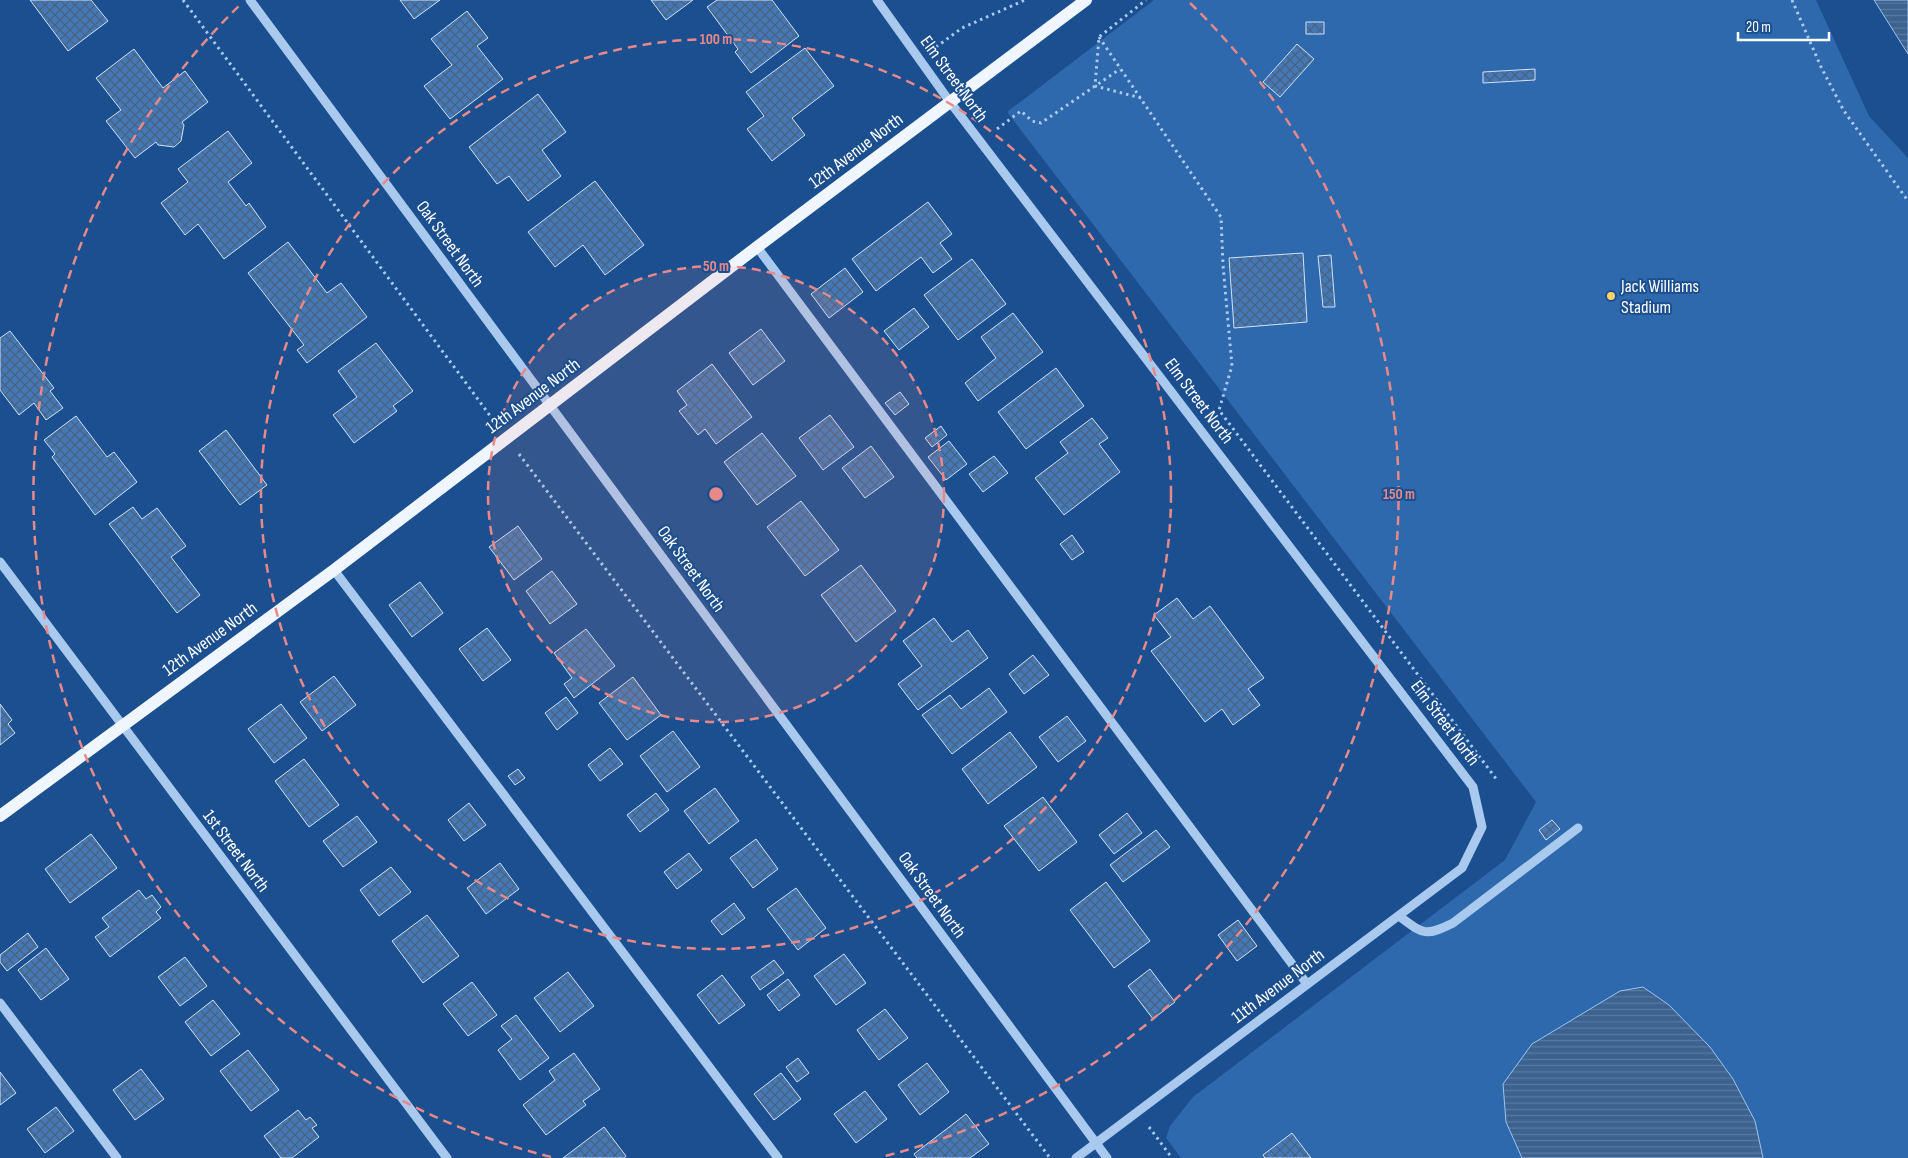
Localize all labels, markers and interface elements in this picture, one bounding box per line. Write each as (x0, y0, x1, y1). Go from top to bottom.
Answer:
scale bar (1738, 10, 1829, 42)
text: 20 m (1746, 18, 1771, 37)
text: 100 m (700, 30, 732, 49)
street label: Elm Street North (916, 32, 992, 126)
street label: 12th Avenue North (805, 109, 907, 193)
street label: Oak Street North (412, 197, 488, 291)
text: 50 m (703, 257, 729, 276)
place label: Jack Williams Stadium (1620, 276, 1699, 318)
marker: Jack Williams Stadium (1605, 290, 1617, 302)
street label: 12th Avenue North (482, 354, 584, 438)
street label: Elm Street North (1160, 354, 1238, 448)
centre of rings (707, 485, 725, 503)
text: 150 m (1383, 485, 1415, 504)
street label: Oak Street North (653, 522, 729, 616)
street label: 12th Avenue North (158, 598, 262, 680)
street label: Elm Street North (1406, 676, 1484, 770)
street label: 1st Street North (198, 806, 274, 896)
street label: Oak Street North (894, 848, 970, 942)
street label: 11th Avenue North (1228, 944, 1328, 1028)

